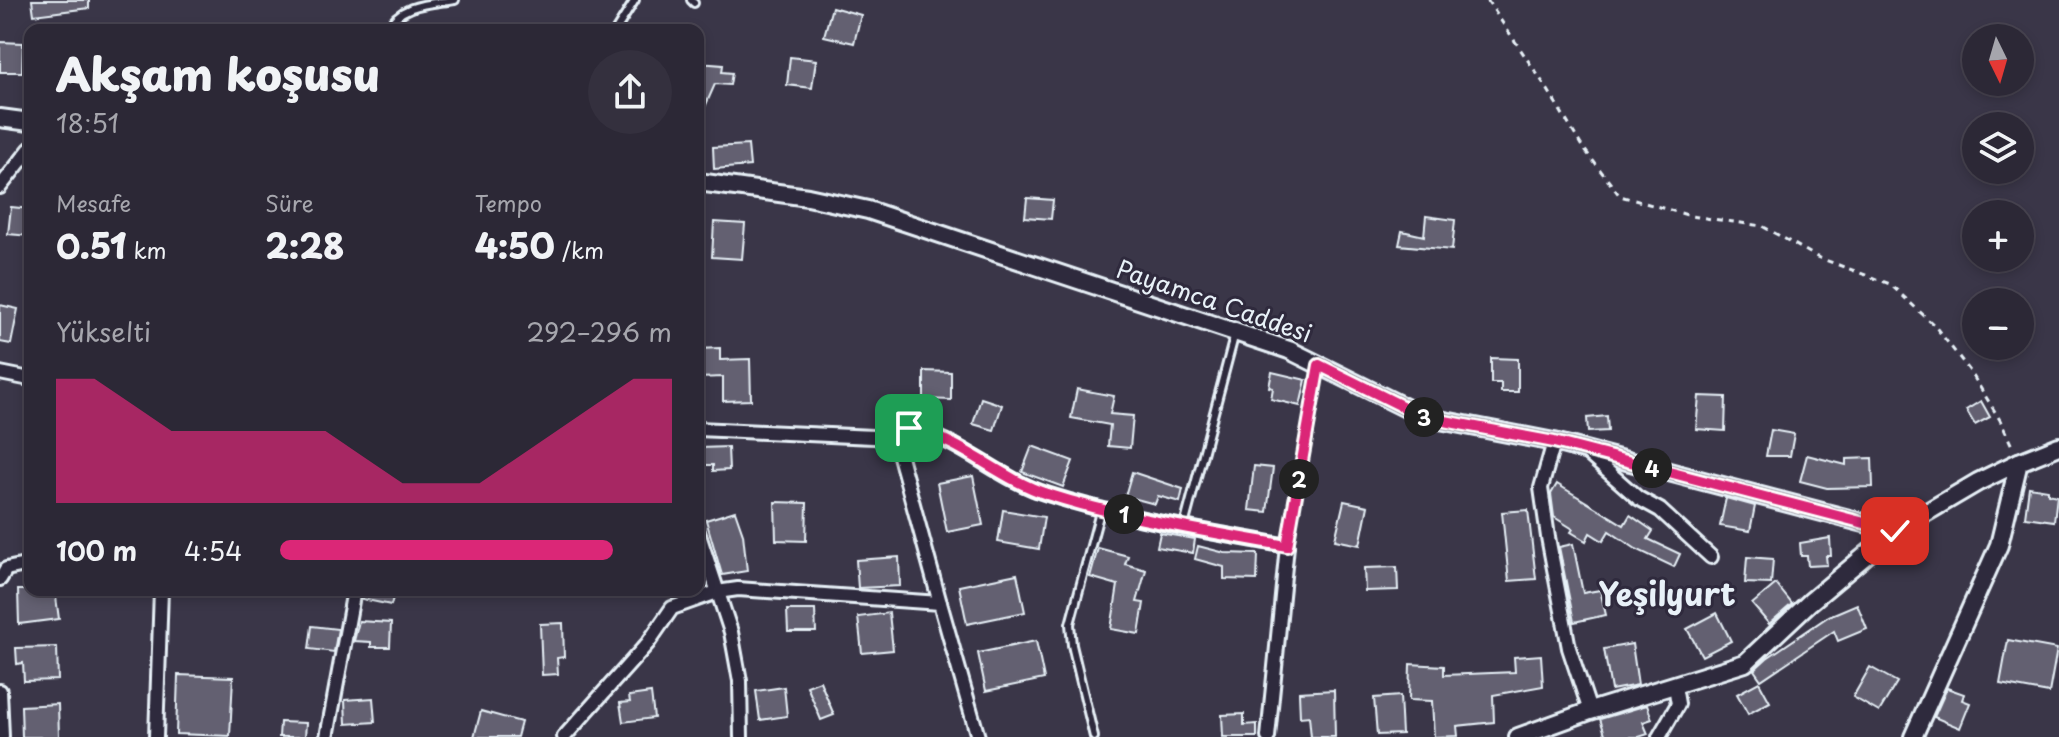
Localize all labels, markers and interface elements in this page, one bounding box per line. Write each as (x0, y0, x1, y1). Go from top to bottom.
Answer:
north arrow (1962, 24, 2034, 96)
map controls (1962, 24, 2034, 360)
text: Akşam koşusu (56, 40, 380, 106)
button: share (588, 50, 672, 134)
text: 18:51 (56, 103, 119, 142)
button: layers (1962, 112, 2034, 184)
text: Mesafe (56, 186, 131, 219)
text: Süre (265, 186, 314, 219)
text: Tempo (475, 186, 542, 219)
button: + (1962, 200, 2034, 272)
text: 0.51 (56, 219, 126, 271)
text: 2:28 (265, 219, 344, 271)
text: 4:50 (475, 219, 555, 271)
text: km (126, 233, 167, 266)
text: /km (555, 233, 604, 266)
street label: Payamca Caddesi (1112, 250, 1317, 350)
button: − (1962, 288, 2034, 360)
text: Yükselti (56, 312, 151, 351)
text: 292–296 m (526, 312, 672, 351)
pin (875, 394, 943, 462)
pin: 3 (1404, 397, 1444, 437)
text: 3 (1417, 400, 1431, 433)
icon: arrive (887, 406, 931, 450)
pin: 4 (1632, 448, 1672, 488)
text: 4 (1645, 451, 1659, 484)
pin: 2 (1279, 459, 1319, 499)
text: 2 (1291, 462, 1307, 495)
pin: 1 (1104, 494, 1144, 534)
text: 1 (1119, 497, 1129, 530)
pin (1861, 497, 1929, 565)
icon: check (1873, 509, 1917, 553)
text: 100 m (56, 531, 137, 570)
text: 4:54 (184, 531, 243, 570)
district label: Yeşilyurt (1598, 569, 1736, 617)

